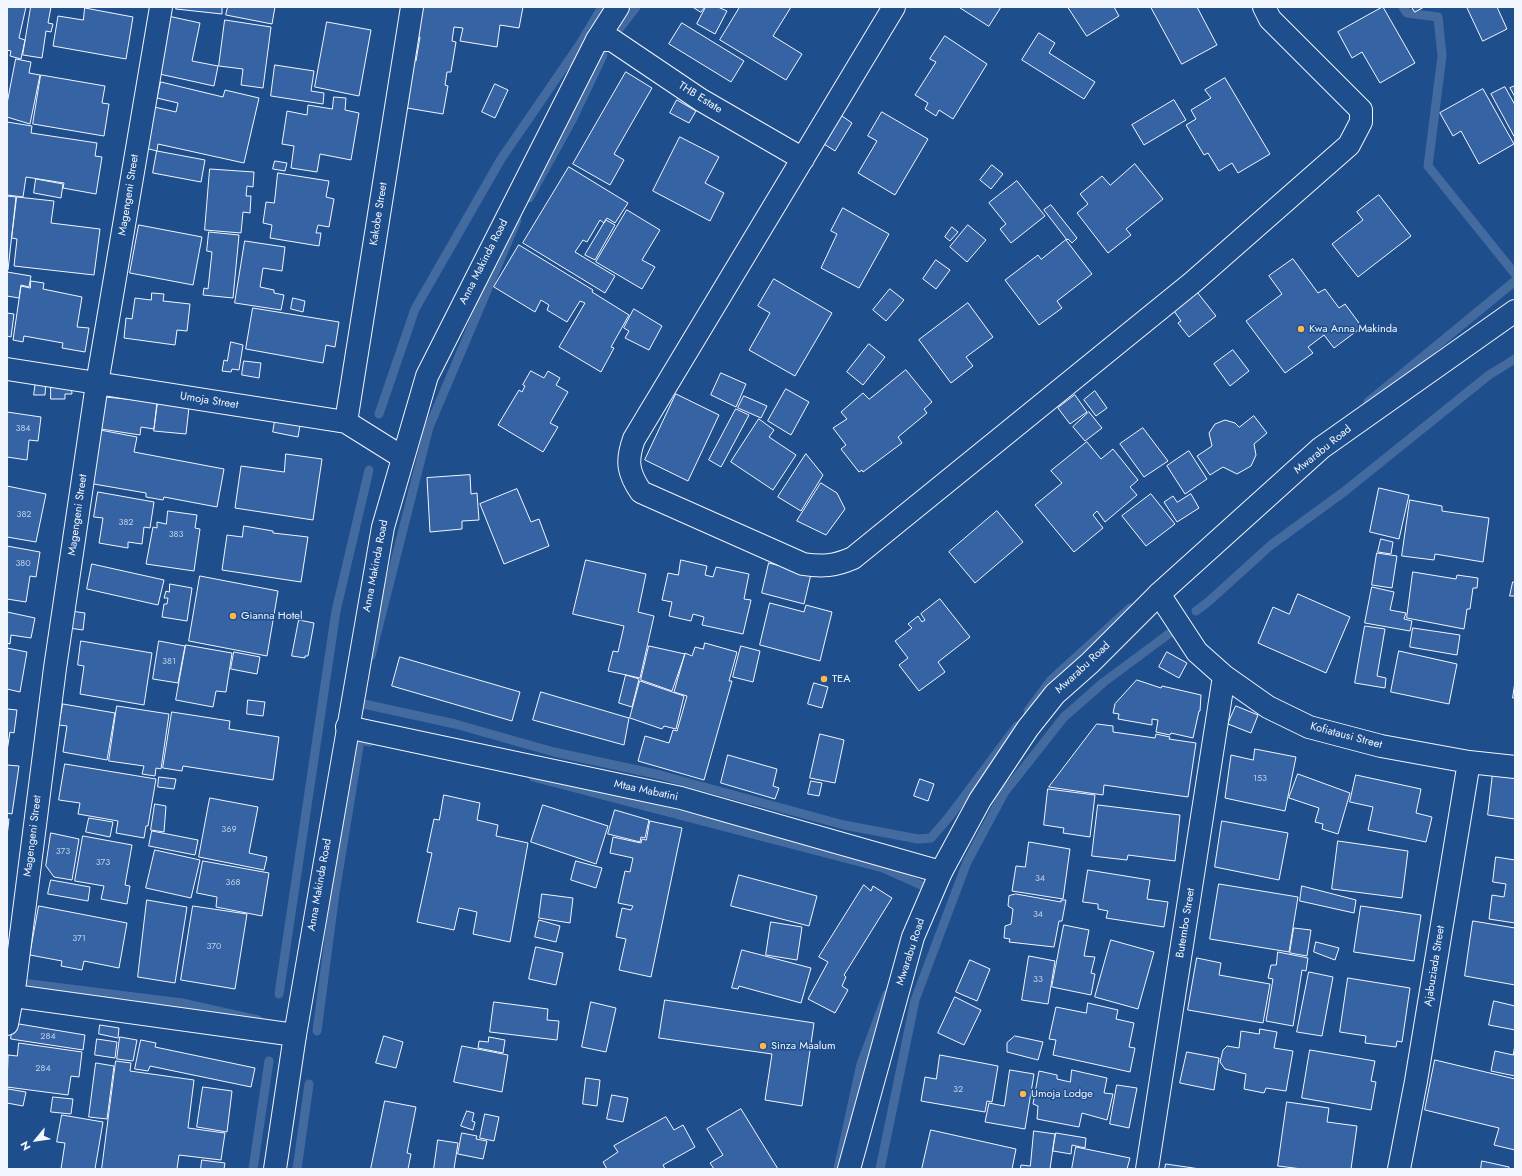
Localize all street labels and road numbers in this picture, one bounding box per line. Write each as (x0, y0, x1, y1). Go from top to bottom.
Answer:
street label: THB Estate (676, 79, 724, 117)
street label: Magengeni Street (116, 153, 142, 237)
street label: Kakobe Street (368, 182, 390, 246)
street label: Anna Makinda Road (457, 217, 511, 307)
street label: Umoja Street (179, 390, 239, 412)
street label: Mwarabu Road (1292, 423, 1354, 477)
street label: Magengeni Street (66, 473, 90, 557)
street label: Anna Makinda Road (361, 519, 391, 613)
street label: Mwarabu Road (1053, 639, 1113, 697)
street label: Kofiatausi Street (1309, 720, 1383, 752)
street label: Mtaa Mabatini (613, 778, 679, 804)
street label: Magengeni Street (21, 794, 45, 878)
street label: Anna Makinda Road (305, 838, 335, 932)
street label: Butembo Street (1174, 887, 1198, 959)
street label: Mwarabu Road (894, 917, 928, 987)
street label: Ajabuziada Street (1422, 925, 1448, 1007)

